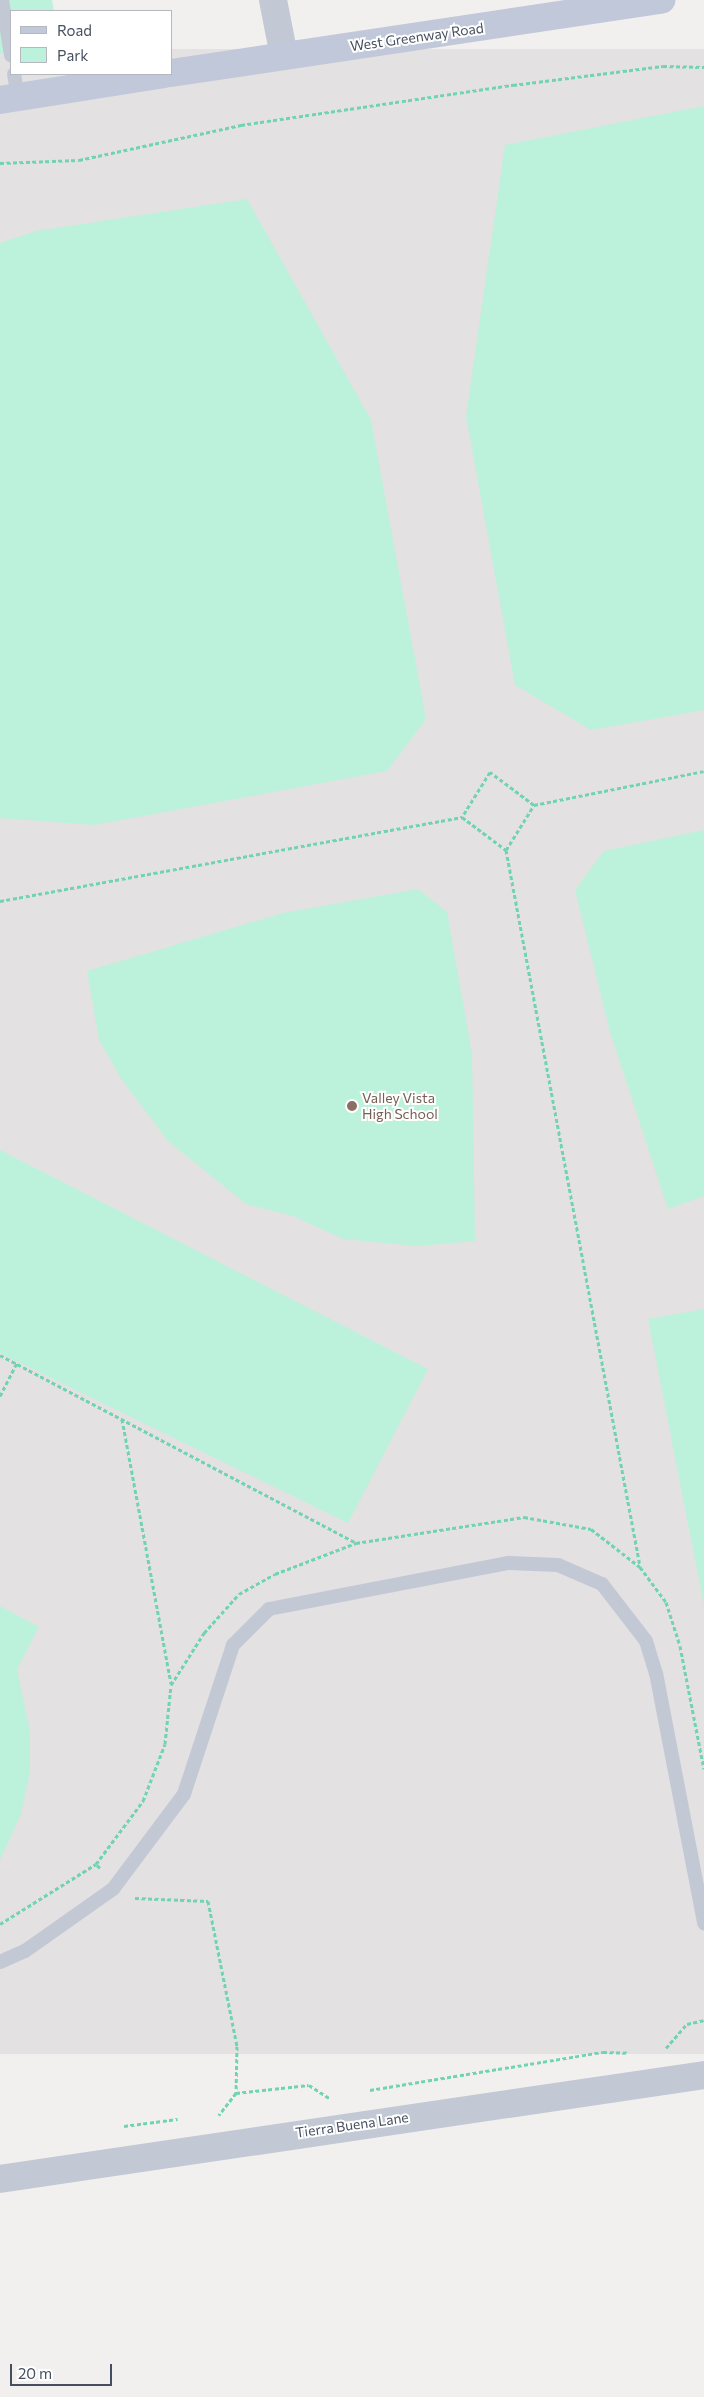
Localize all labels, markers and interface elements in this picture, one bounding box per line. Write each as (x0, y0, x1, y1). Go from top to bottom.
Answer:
legend (10, 10, 172, 75)
street label: West Greenway Road (349, 19, 485, 55)
text: Road (57, 21, 92, 39)
text: Park (57, 46, 88, 64)
place label: Valley Vista High School (362, 1090, 438, 1122)
marker: Valley Vista High School (346, 1100, 358, 1112)
street label: Tierra Buena Lane (294, 2109, 410, 2141)
scale bar (12, 2354, 115, 2386)
text: 20 m (18, 2364, 52, 2382)

